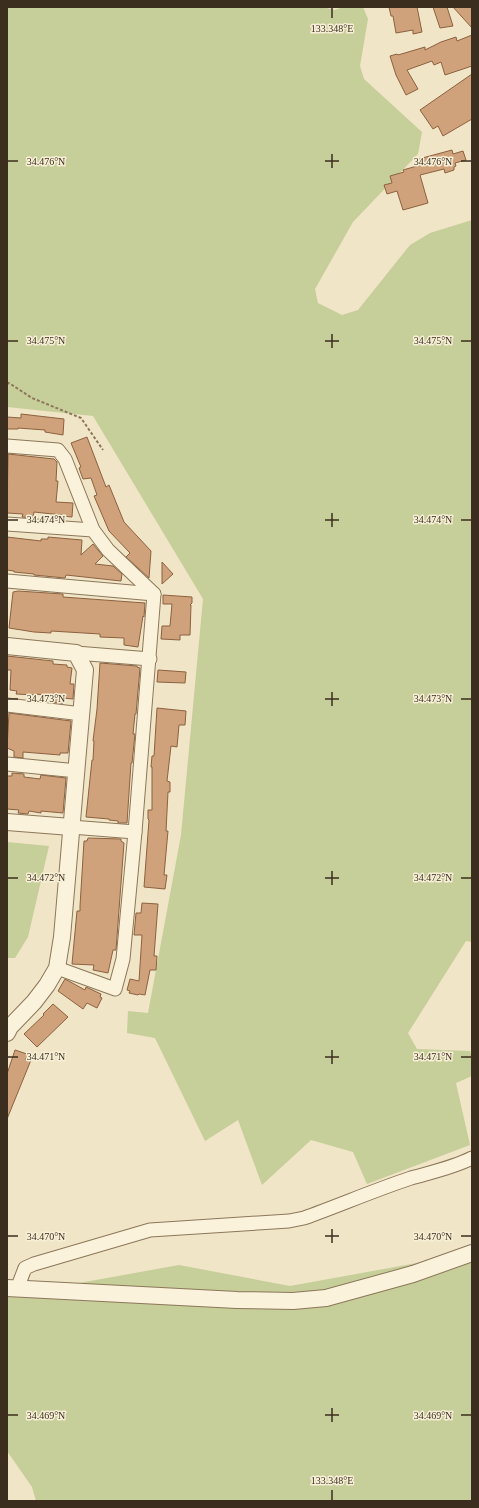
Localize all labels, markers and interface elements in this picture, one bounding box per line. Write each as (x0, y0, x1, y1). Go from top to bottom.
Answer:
text: 133.348°E (311, 23, 353, 34)
text: 34.476°N (27, 156, 65, 167)
text: 34.476°N (414, 156, 452, 167)
text: 34.475°N (27, 335, 65, 346)
text: 34.475°N (414, 335, 452, 346)
text: 34.474°N (27, 514, 65, 525)
text: 34.474°N (414, 514, 452, 525)
text: 34.473°N (27, 693, 65, 704)
text: 34.473°N (414, 693, 452, 704)
text: 34.472°N (27, 872, 65, 883)
text: 34.472°N (414, 872, 452, 883)
text: 34.471°N (27, 1051, 65, 1062)
text: 34.471°N (414, 1051, 452, 1062)
text: 34.470°N (27, 1231, 65, 1242)
text: 34.470°N (414, 1231, 452, 1242)
text: 34.469°N (27, 1410, 65, 1421)
text: 34.469°N (414, 1410, 452, 1421)
text: 133.348°E (311, 1475, 353, 1486)

